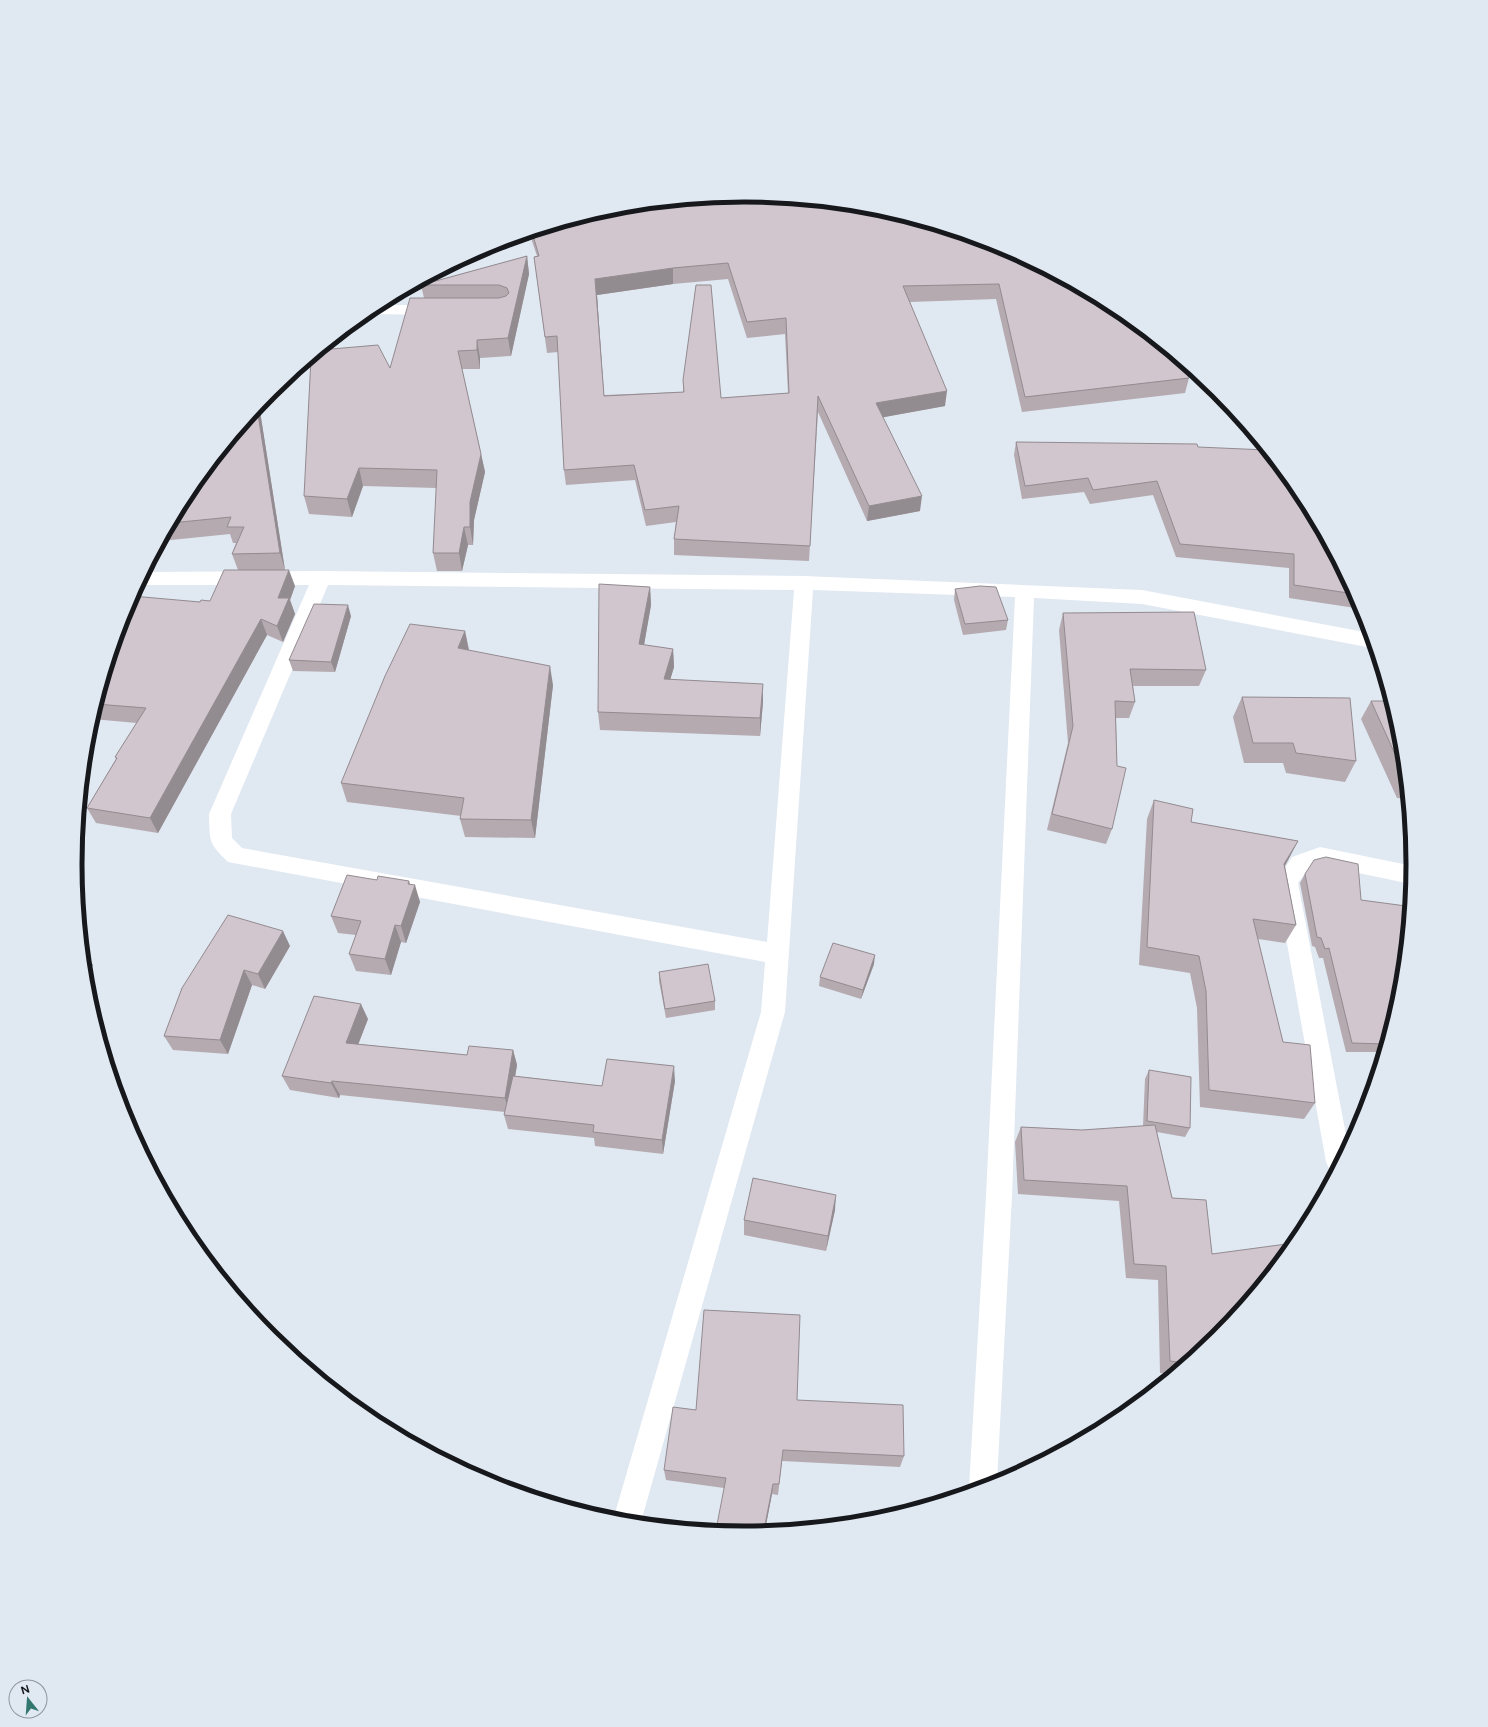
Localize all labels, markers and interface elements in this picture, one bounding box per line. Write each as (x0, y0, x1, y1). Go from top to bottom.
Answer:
north arrow (8, 1679, 48, 1719)
text: N (19, 1682, 31, 1697)

